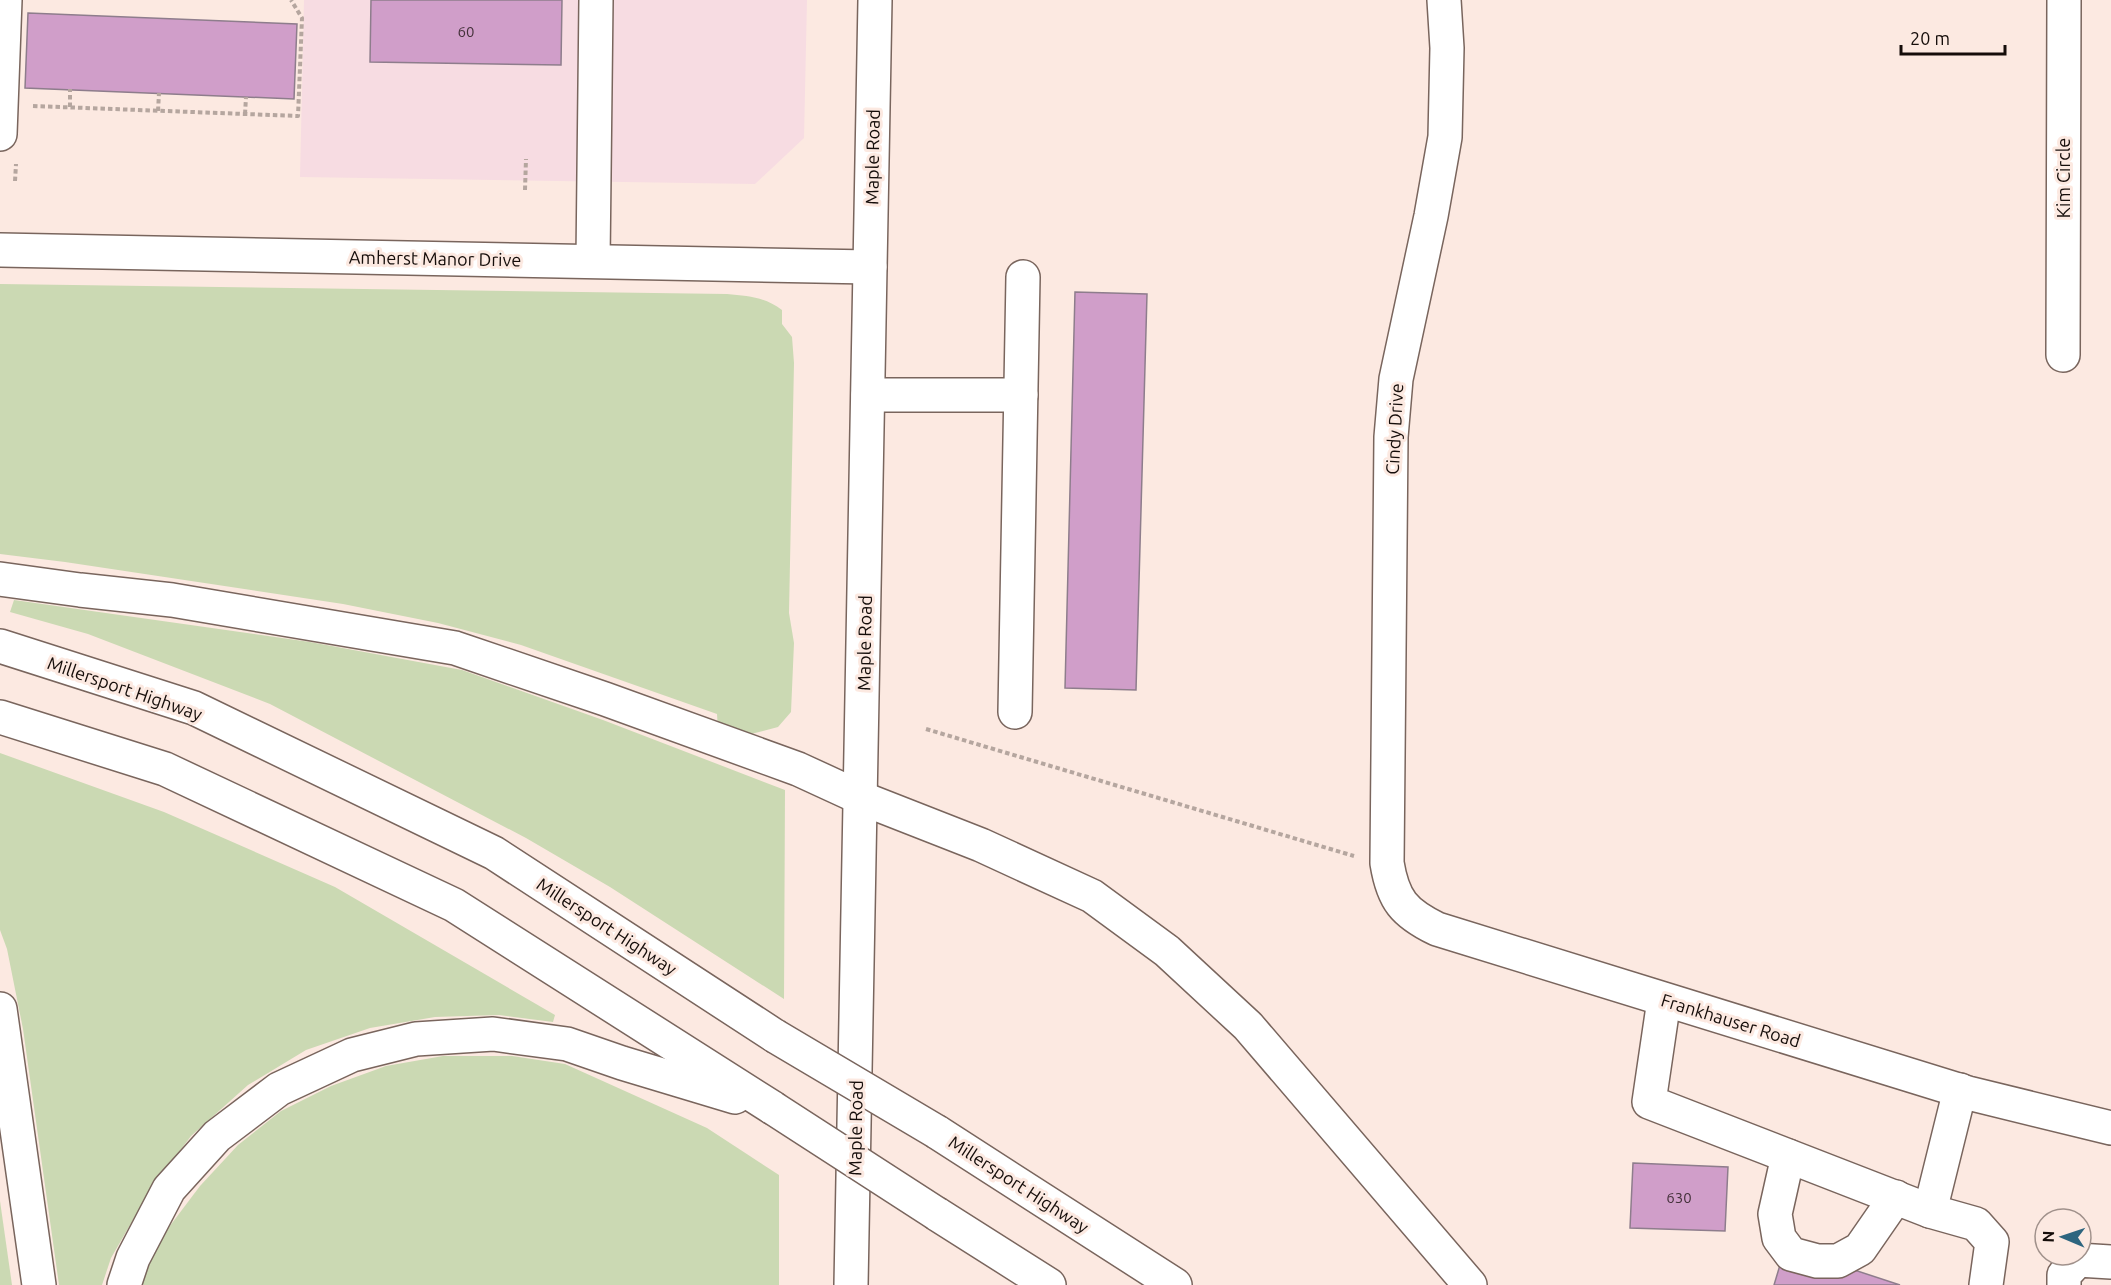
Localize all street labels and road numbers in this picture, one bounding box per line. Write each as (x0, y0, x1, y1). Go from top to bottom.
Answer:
street label: Maple Road (861, 109, 883, 205)
street label: Kim Circle (2053, 138, 2073, 218)
street label: Amherst Manor Drive (349, 246, 521, 270)
street label: Cindy Drive (1382, 383, 1406, 475)
street label: Maple Road (853, 595, 875, 691)
street label: Millersport Highway (45, 652, 205, 724)
street label: Millersport Highway (533, 873, 681, 979)
street label: Frankhauser Road (1659, 989, 1803, 1051)
street label: Maple Road (844, 1080, 866, 1176)
street label: Millersport Highway (945, 1131, 1093, 1237)

